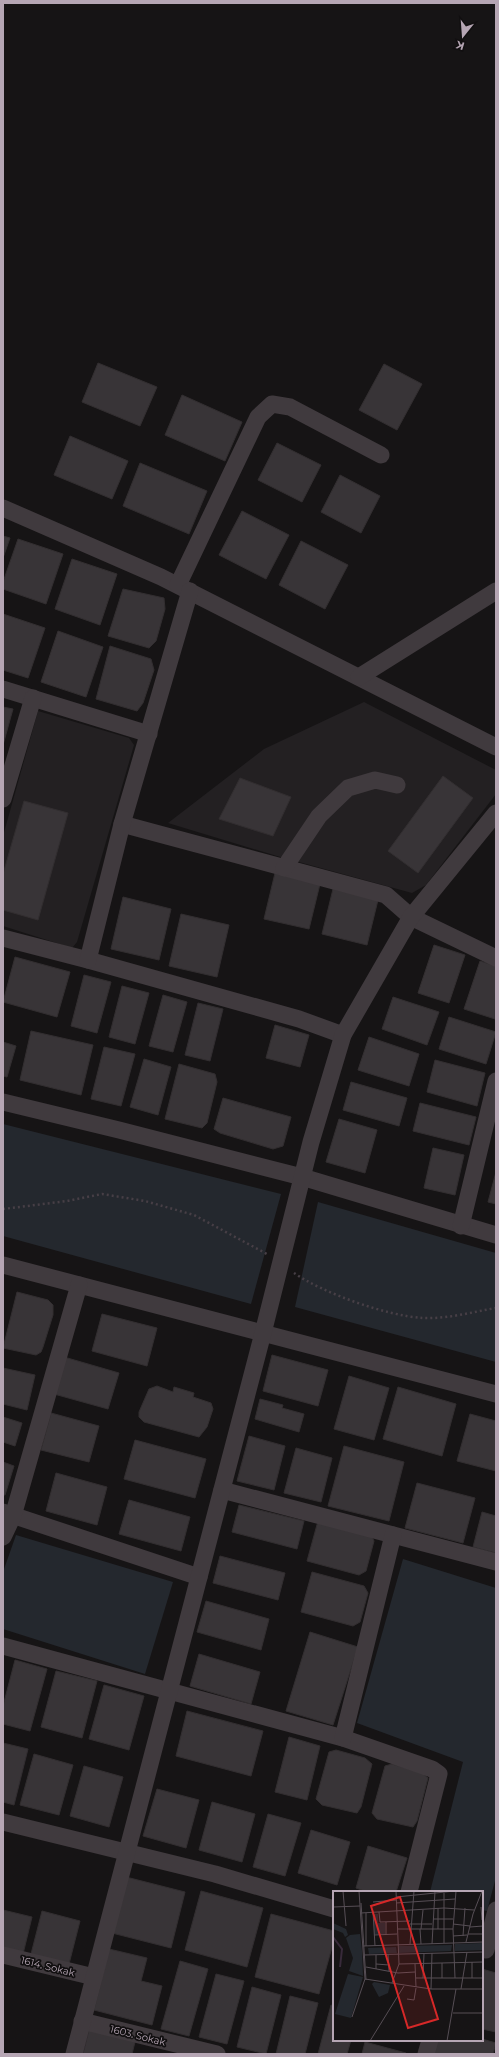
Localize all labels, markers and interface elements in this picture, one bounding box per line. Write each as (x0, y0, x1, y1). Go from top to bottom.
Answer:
north arrow (443, 16, 483, 56)
text: K (453, 37, 466, 53)
inset map (333, 1891, 483, 2041)
street label: 1614. Sokak (20, 1954, 76, 1979)
street label: 1603. Sokak (109, 2022, 167, 2049)

